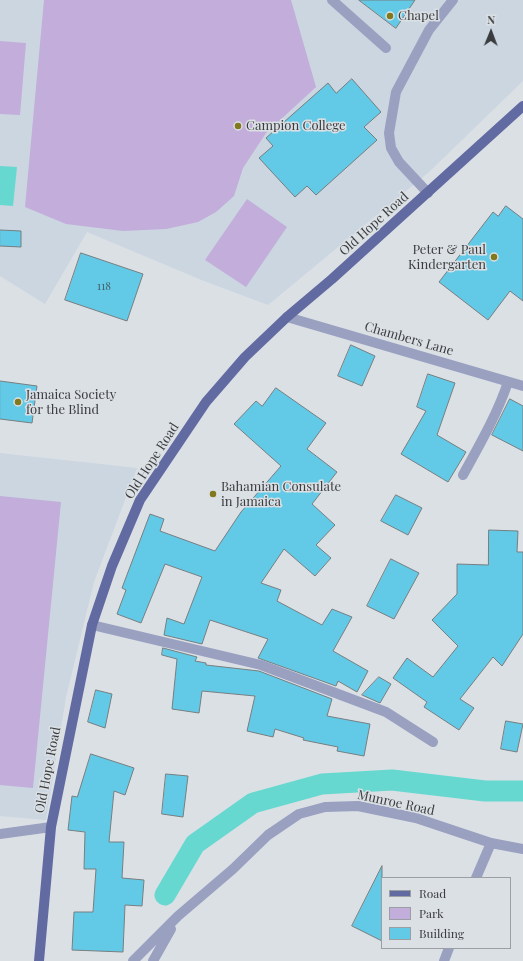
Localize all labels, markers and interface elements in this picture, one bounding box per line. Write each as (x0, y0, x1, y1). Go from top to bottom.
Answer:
place label: Chapel (398, 8, 439, 24)
marker: Chapel (385, 11, 395, 21)
north arrow (471, 12, 511, 52)
text: N (487, 12, 495, 27)
place label: Campion College (246, 118, 346, 134)
marker: Campion College (233, 121, 243, 131)
street label: Old Hope Road (336, 189, 412, 259)
place label: Peter & Paul Kindergarten (408, 242, 486, 273)
marker: Peter & Paul Kindergarten (489, 252, 499, 262)
house number: 118 (97, 280, 111, 294)
street label: Chambers Lane (363, 319, 455, 359)
place label: Jamaica Society for the Blind (26, 387, 116, 418)
marker: Jamaica Society for the Blind (13, 397, 23, 407)
street label: Old Hope Road (122, 420, 182, 502)
place label: Bahamian Consulate in Jamaica (221, 479, 341, 510)
marker: Bahamian Consulate in Jamaica (208, 489, 218, 499)
street label: Old Hope Road (32, 726, 64, 814)
street label: Munroe Road (356, 787, 436, 819)
legend (381, 877, 511, 949)
text: Road (419, 885, 446, 901)
text: Park (419, 905, 444, 921)
text: Building (419, 925, 464, 941)

